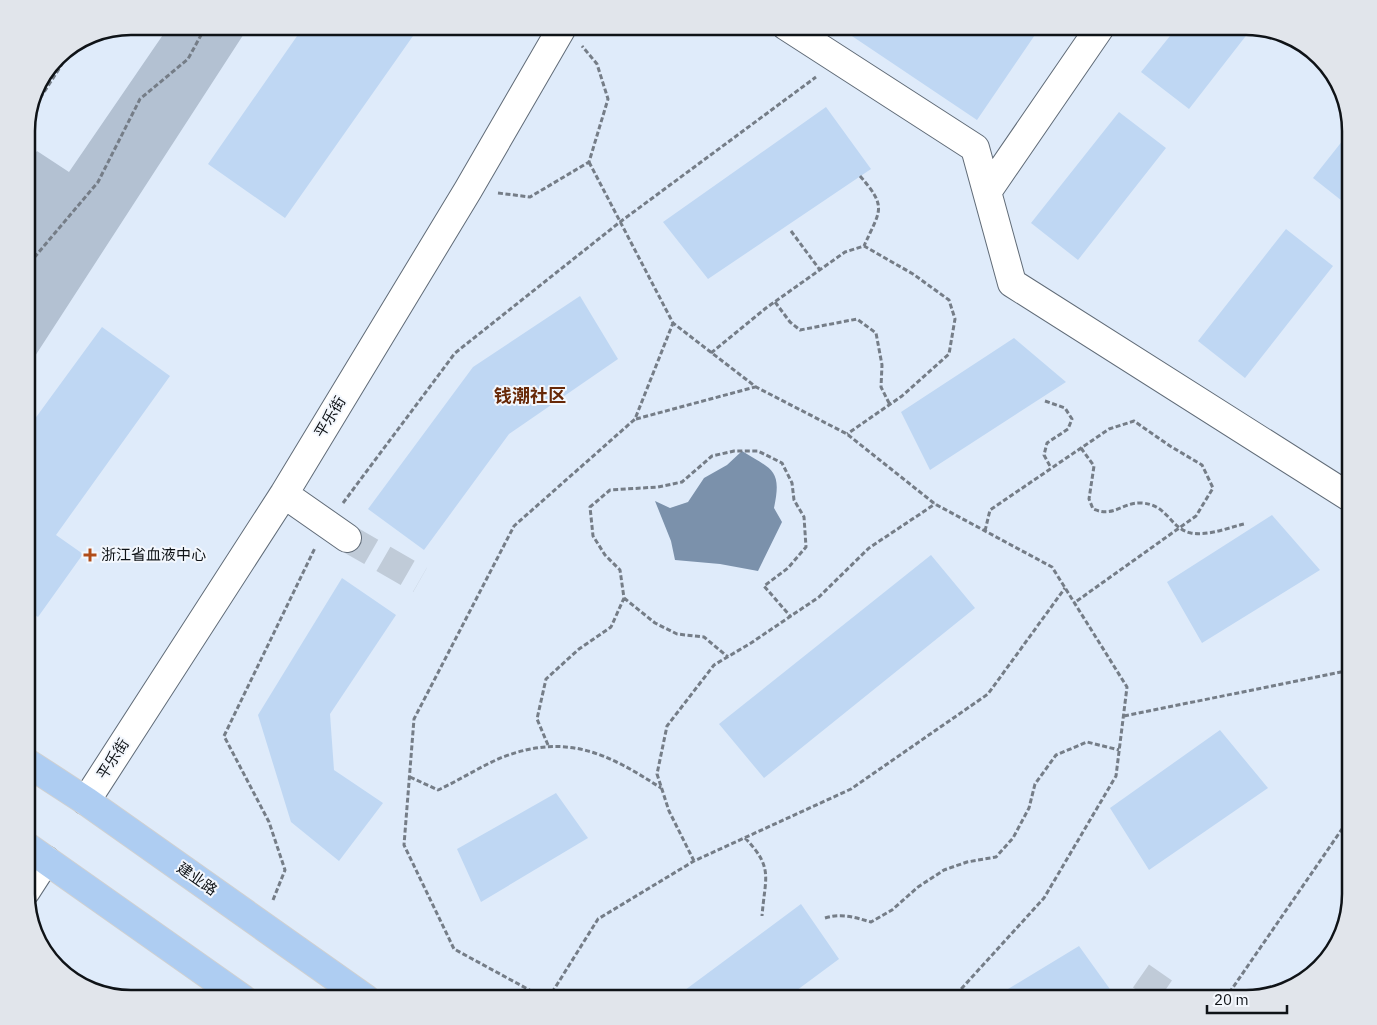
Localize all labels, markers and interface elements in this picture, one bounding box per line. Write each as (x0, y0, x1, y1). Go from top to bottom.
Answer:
district label: 钱潮社区 (494, 384, 566, 407)
street label: 平乐街 (310, 393, 349, 441)
place label: 浙江省血液中心 (101, 545, 206, 564)
marker: 浙江省血液中心 (83, 548, 97, 562)
street label: 平乐街 (92, 735, 133, 783)
street label: 建业路 (173, 858, 221, 899)
scale bar (1207, 982, 1287, 1014)
text: 20 m (1214, 990, 1249, 1009)

